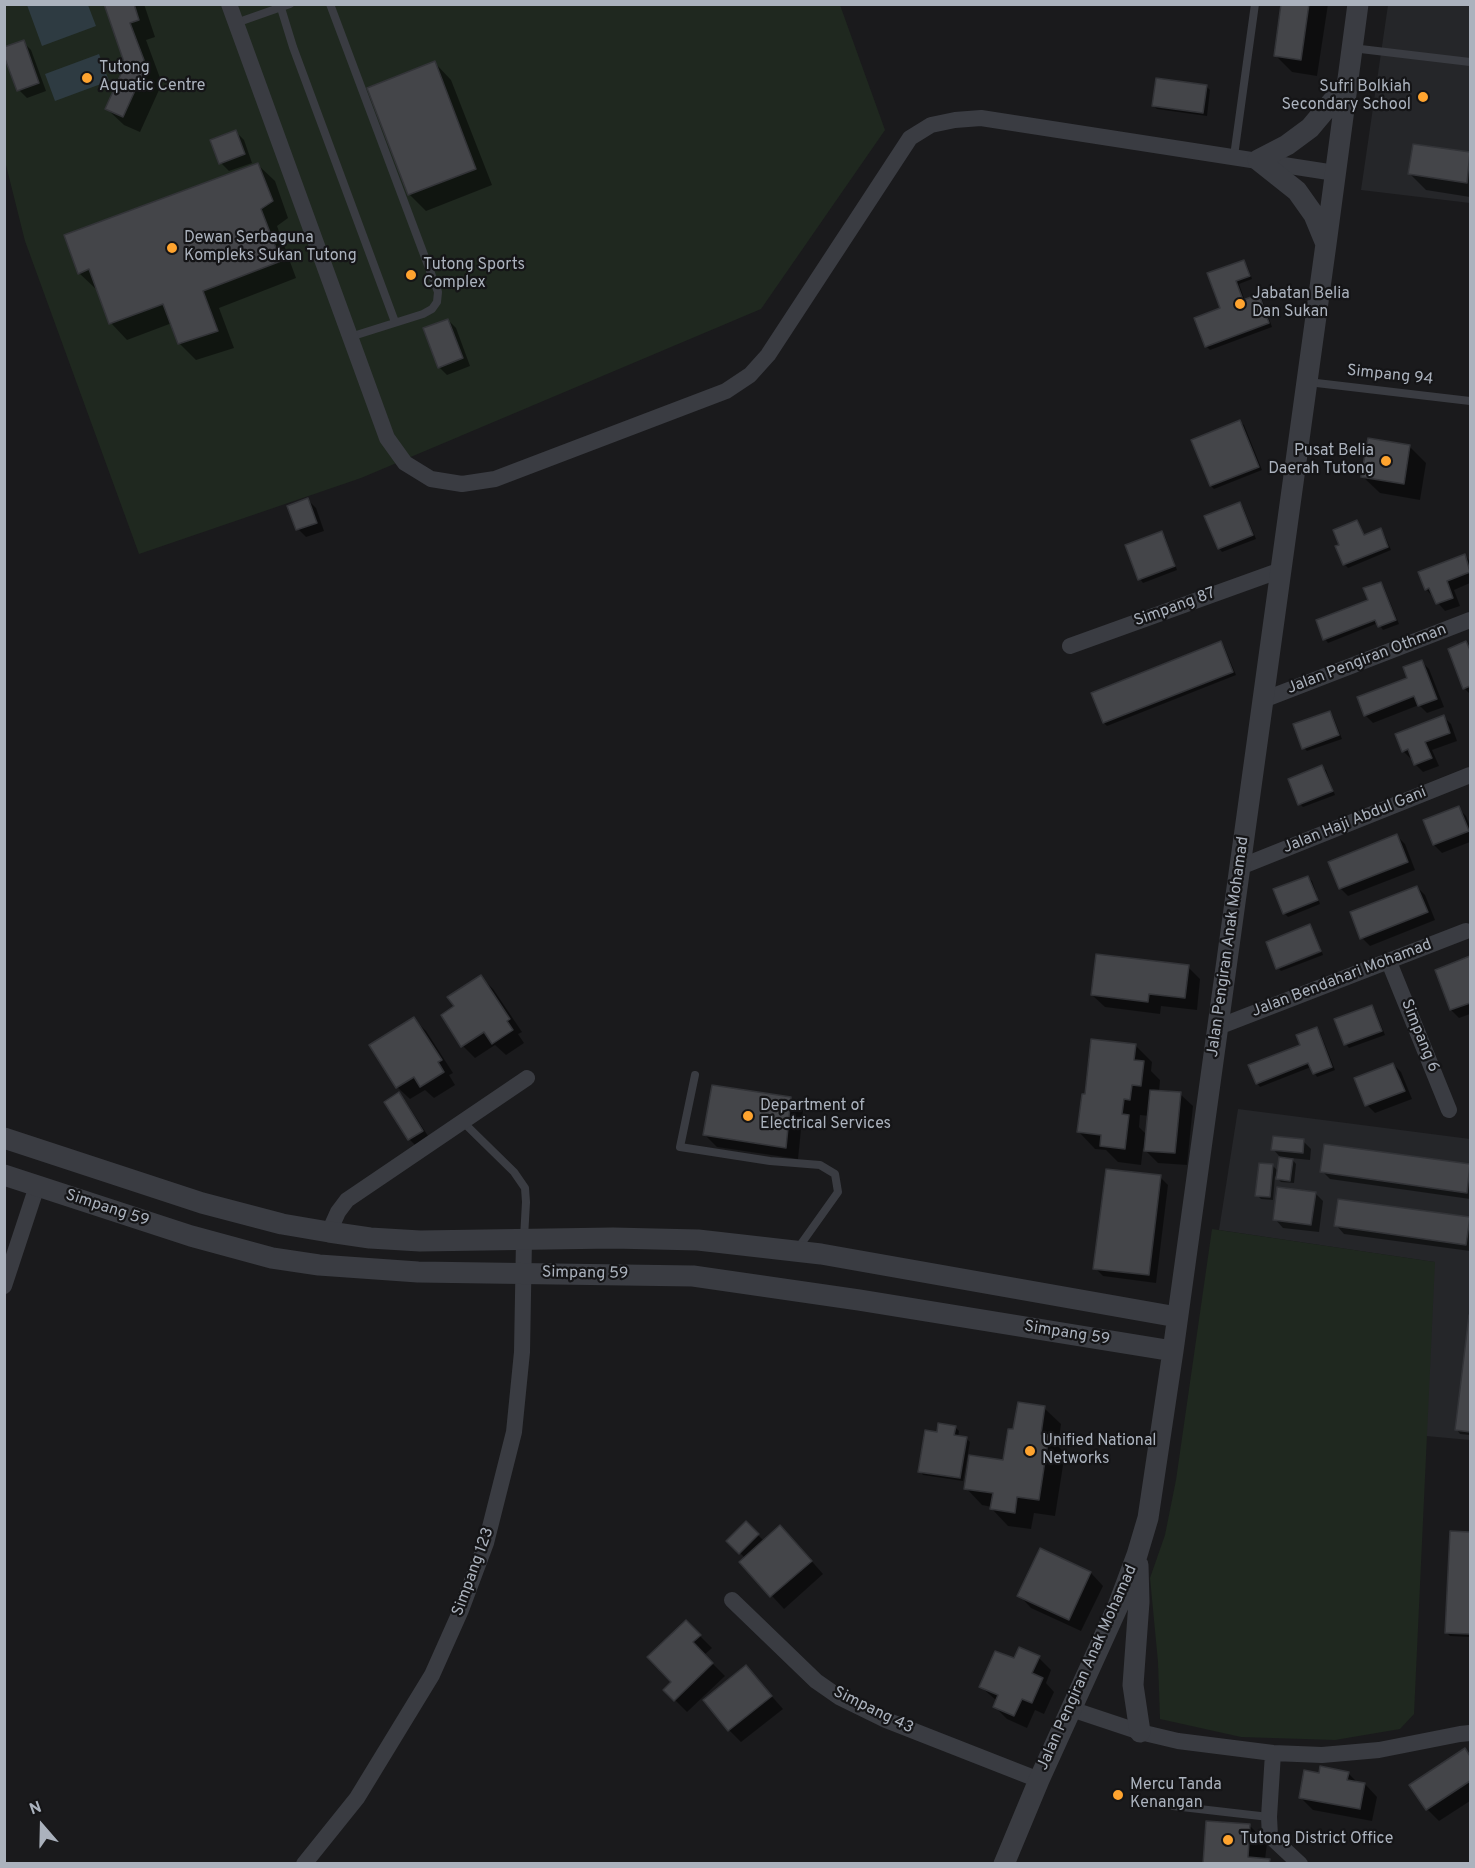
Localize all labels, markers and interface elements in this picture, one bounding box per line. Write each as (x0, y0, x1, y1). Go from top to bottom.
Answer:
place label: Tutong Aquatic Centre (99, 59, 205, 97)
marker: Tutong Aquatic Centre (80, 71, 94, 85)
place label: Sufri Bolkiah Secondary School (1282, 78, 1411, 116)
marker: Sufri Bolkiah Secondary School (1416, 90, 1430, 104)
place label: Dewan Serbaguna Kompleks Sukan Tutong (184, 229, 357, 267)
marker: Dewan Serbaguna Kompleks Sukan Tutong (165, 241, 179, 255)
place label: Tutong Sports Complex (423, 256, 525, 294)
marker: Tutong Sports Complex (404, 268, 418, 282)
place label: Jabatan Belia Dan Sukan (1252, 285, 1350, 323)
marker: Jabatan Belia Dan Sukan (1233, 297, 1247, 311)
street label: Simpang 94 (1346, 362, 1434, 390)
place label: Pusat Belia Daerah Tutong (1268, 442, 1374, 480)
marker: Pusat Belia Daerah Tutong (1379, 454, 1393, 468)
street label: Simpang 87 (1132, 584, 1218, 632)
street label: Jalan Pengiran Othman (1285, 621, 1449, 699)
street label: Jalan Haji Abdul Gani (1280, 783, 1430, 859)
street label: Jalan Pengiran Anak Mohamad (1204, 835, 1254, 1059)
street label: Jalan Bendahari Mohamad (1249, 936, 1435, 1022)
street label: Simpang 6 (1396, 997, 1442, 1075)
place label: Department of Electrical Services (760, 1097, 891, 1135)
marker: Department of Electrical Services (741, 1109, 755, 1123)
street label: Simpang 59 (63, 1186, 151, 1232)
street label: Simpang 59 (542, 1264, 628, 1284)
street label: Simpang 59 (1023, 1318, 1111, 1350)
place label: Unified National Networks (1042, 1432, 1156, 1470)
marker: Unified National Networks (1023, 1444, 1037, 1458)
street label: Simpang 123 (449, 1525, 499, 1619)
street label: Jalan Pengiran Anak Mohamad (1034, 1562, 1142, 1774)
street label: Simpang 43 (830, 1683, 916, 1739)
place label: Mercu Tanda Kenangan (1130, 1776, 1222, 1814)
marker: Mercu Tanda Kenangan (1111, 1788, 1125, 1802)
north arrow (12, 1796, 72, 1856)
text: N (27, 1798, 45, 1820)
place label: Tutong District Office (1240, 1830, 1393, 1850)
marker: Tutong District Office (1221, 1833, 1235, 1847)

